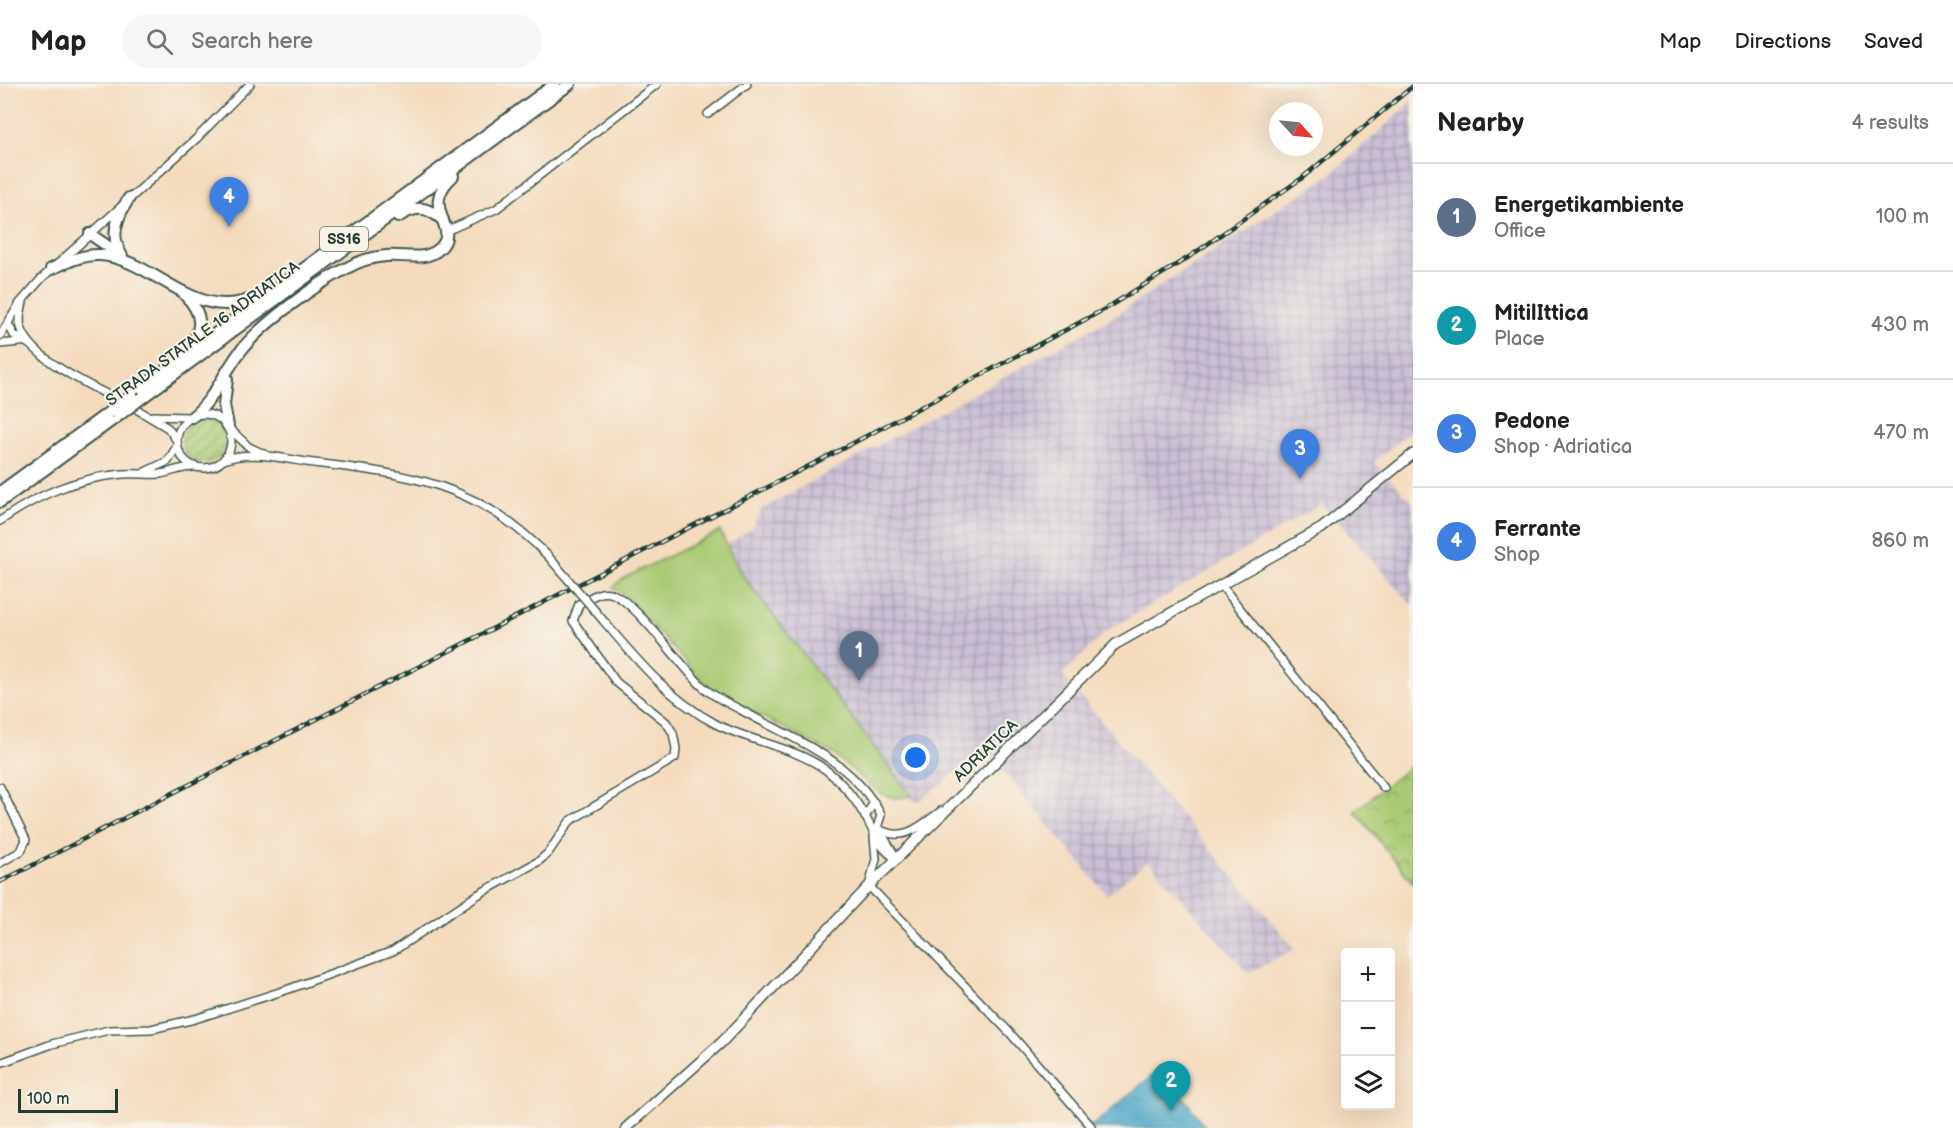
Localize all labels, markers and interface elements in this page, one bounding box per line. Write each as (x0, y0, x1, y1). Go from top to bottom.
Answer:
search box (122, 14, 542, 68)
text: Map (30, 25, 86, 58)
icon: search (143, 25, 176, 58)
text: Search here (191, 28, 313, 55)
text: Map (1659, 29, 1702, 54)
text: Directions (1735, 29, 1831, 54)
text: Saved (1864, 29, 1923, 54)
north arrow (1269, 102, 1323, 156)
text: Nearby (1437, 108, 1524, 139)
text: 4 results (1851, 111, 1929, 135)
pin: 4 (210, 178, 248, 227)
text: Energetikambiente (1494, 192, 1684, 219)
text: 1 (1452, 205, 1461, 229)
text: 100 m (1876, 205, 1929, 229)
text: Office (1494, 219, 1546, 243)
road number: SS16 (320, 227, 368, 251)
street label: STRADA STATALE 16 ADRIATICA (103, 257, 304, 411)
text: MitilIttica (1494, 300, 1589, 327)
text: 2 (1451, 313, 1462, 337)
text: 430 m (1871, 313, 1929, 337)
text: Place (1494, 327, 1545, 351)
text: Pedone (1494, 408, 1570, 435)
text: 3 (1451, 421, 1462, 445)
text: 470 m (1873, 421, 1929, 445)
pin: 3 (1280, 430, 1320, 479)
text: Shop · Adriatica (1494, 435, 1632, 459)
text: Ferrante (1494, 516, 1581, 543)
text: 4 (1451, 529, 1462, 553)
text: 860 m (1871, 529, 1929, 553)
text: Shop (1494, 543, 1540, 567)
pin: 1 (840, 632, 878, 681)
street label: ADRIATICA (950, 716, 1022, 786)
your location (901, 743, 930, 772)
map controls (1341, 948, 1395, 1110)
button: + (1341, 948, 1395, 1002)
button: − (1341, 1002, 1395, 1056)
button: layers (1341, 1056, 1395, 1110)
pin: 2 (1152, 1062, 1190, 1111)
scale bar (18, 1086, 118, 1114)
text: 100 m (27, 1090, 70, 1109)

